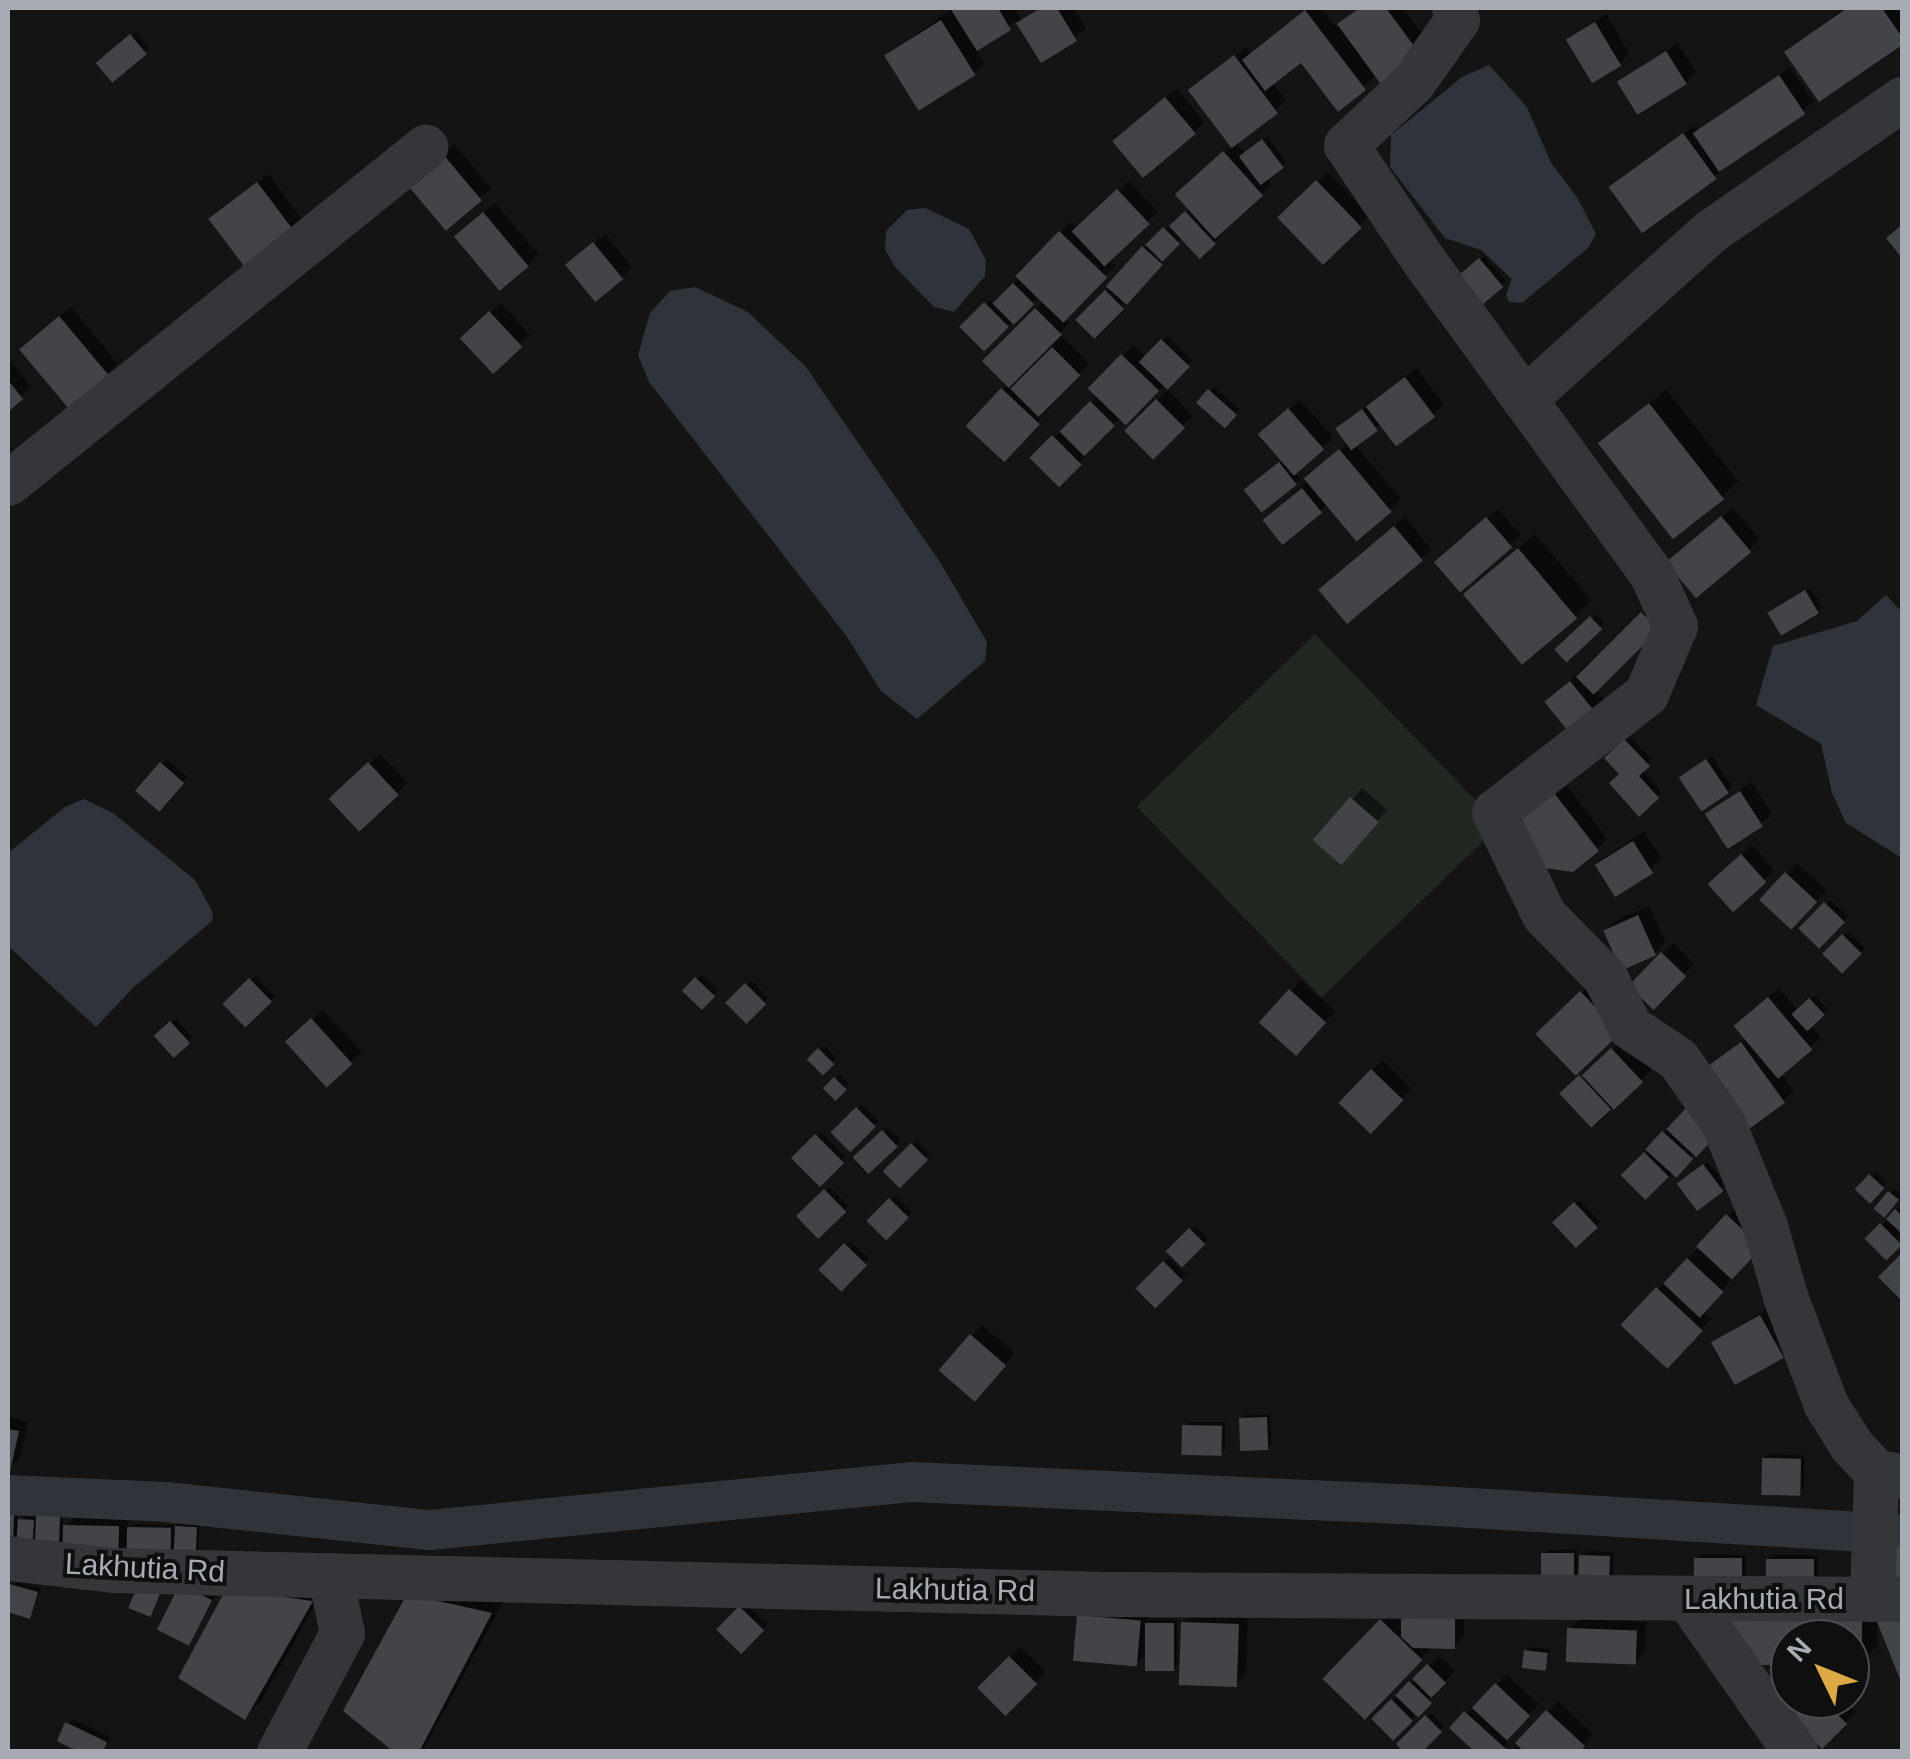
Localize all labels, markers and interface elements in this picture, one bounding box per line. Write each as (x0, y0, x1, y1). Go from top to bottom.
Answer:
street label: Lakhutia Rd (64, 1546, 226, 1590)
street label: Lakhutia Rd (875, 1571, 1035, 1609)
street label: Lakhutia Rd (1684, 1581, 1844, 1617)
north arrow (1770, 1619, 1870, 1719)
text: N (1781, 1632, 1817, 1668)

